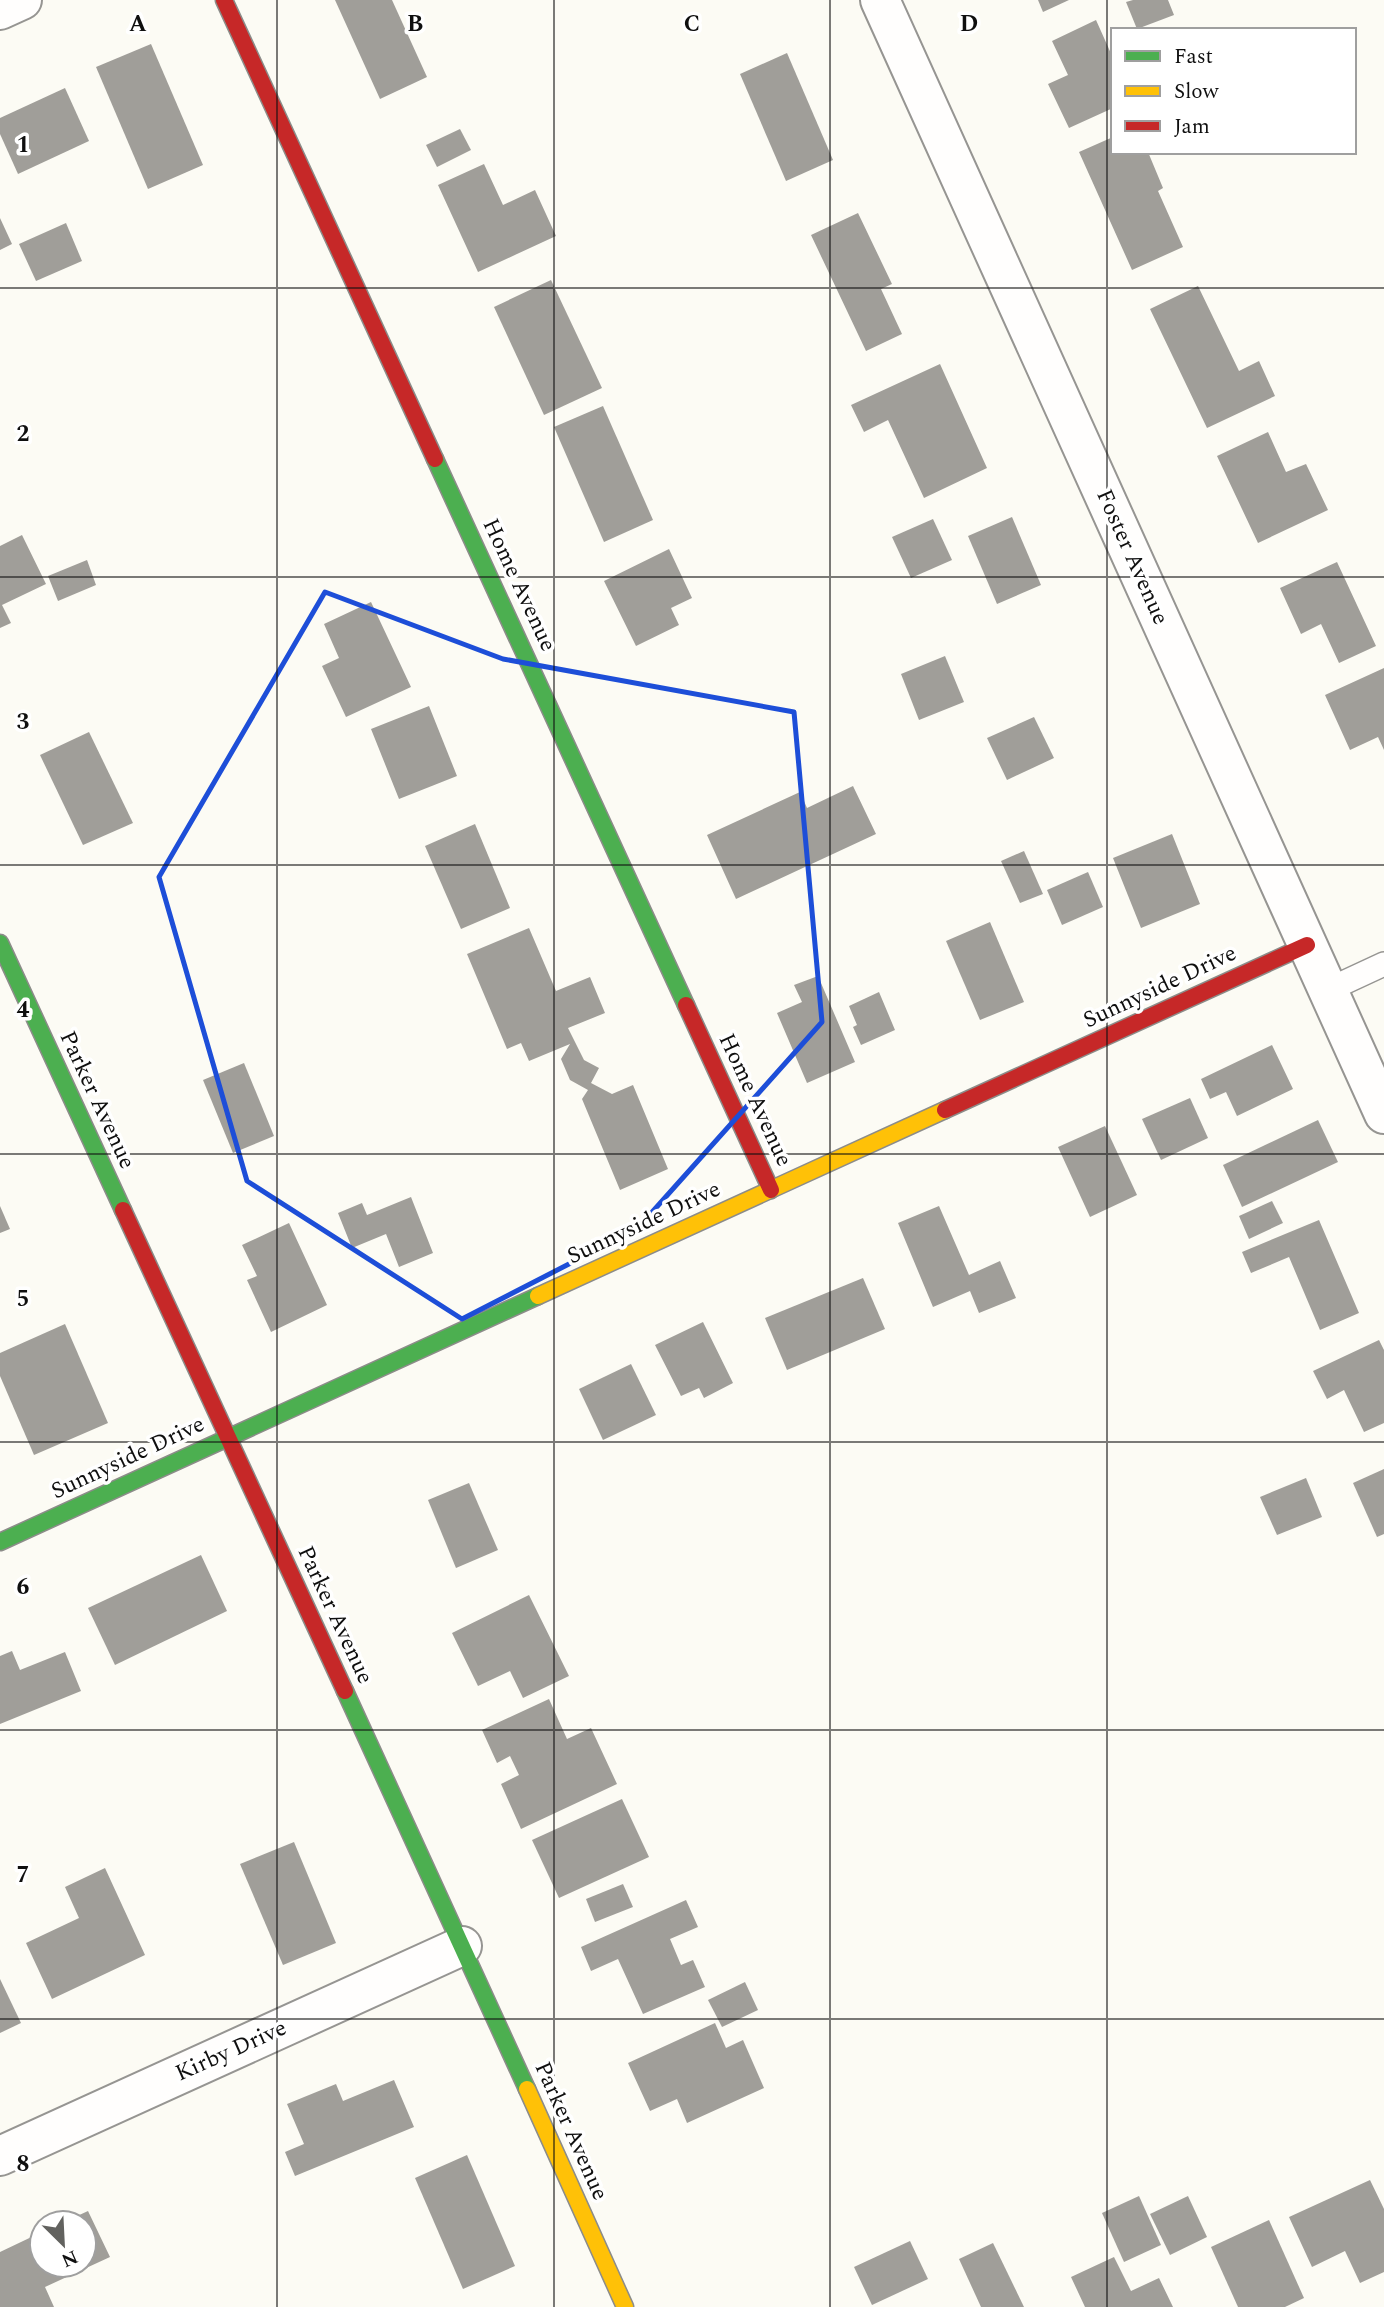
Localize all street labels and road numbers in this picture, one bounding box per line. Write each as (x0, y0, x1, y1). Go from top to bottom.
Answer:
street label: Foster Avenue (1086, 483, 1178, 631)
street label: Home Avenue (473, 513, 565, 657)
street label: Sunnyside Drive (1077, 936, 1243, 1038)
street label: Parker Avenue (50, 1025, 144, 1175)
street label: Home Avenue (709, 1028, 801, 1172)
street label: Sunnyside Drive (561, 1172, 727, 1274)
street label: Sunnyside Drive (45, 1407, 211, 1509)
street label: Parker Avenue (288, 1540, 382, 1690)
street label: Kirby Drive (170, 2011, 292, 2091)
street label: Parker Avenue (525, 2056, 617, 2206)

